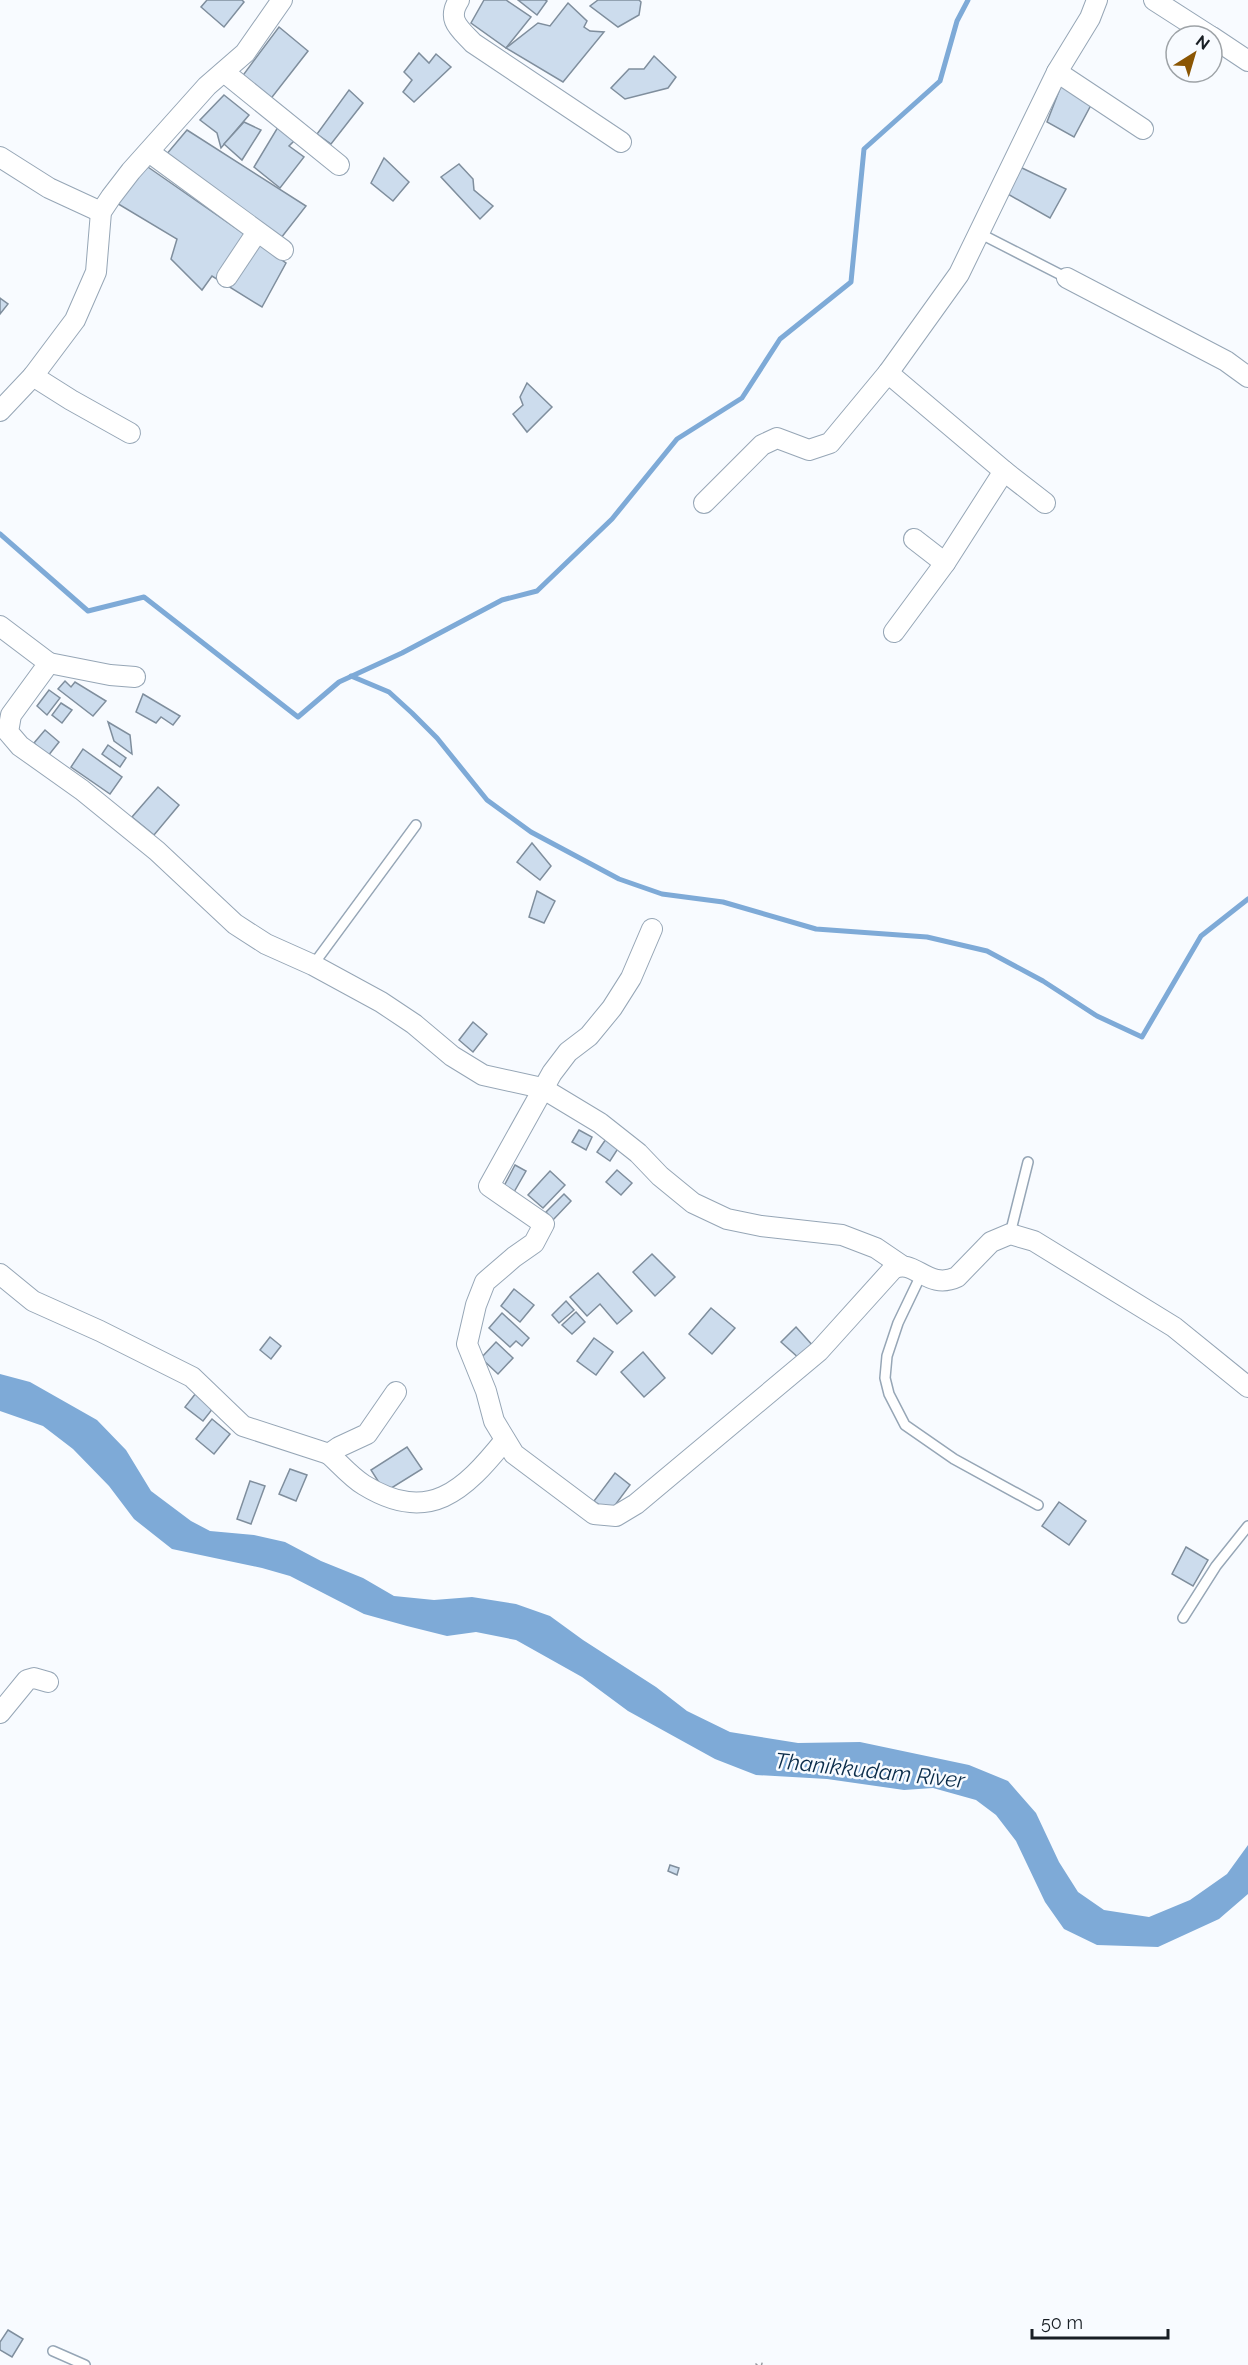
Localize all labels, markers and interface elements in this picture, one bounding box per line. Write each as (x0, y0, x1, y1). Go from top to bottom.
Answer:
north arrow (1164, 24, 1224, 84)
text: N (1192, 31, 1213, 54)
water label: Thanikkudam River (774, 1747, 968, 1793)
scale bar (1032, 2302, 1168, 2340)
text: 50 m (1041, 2312, 1083, 2333)

